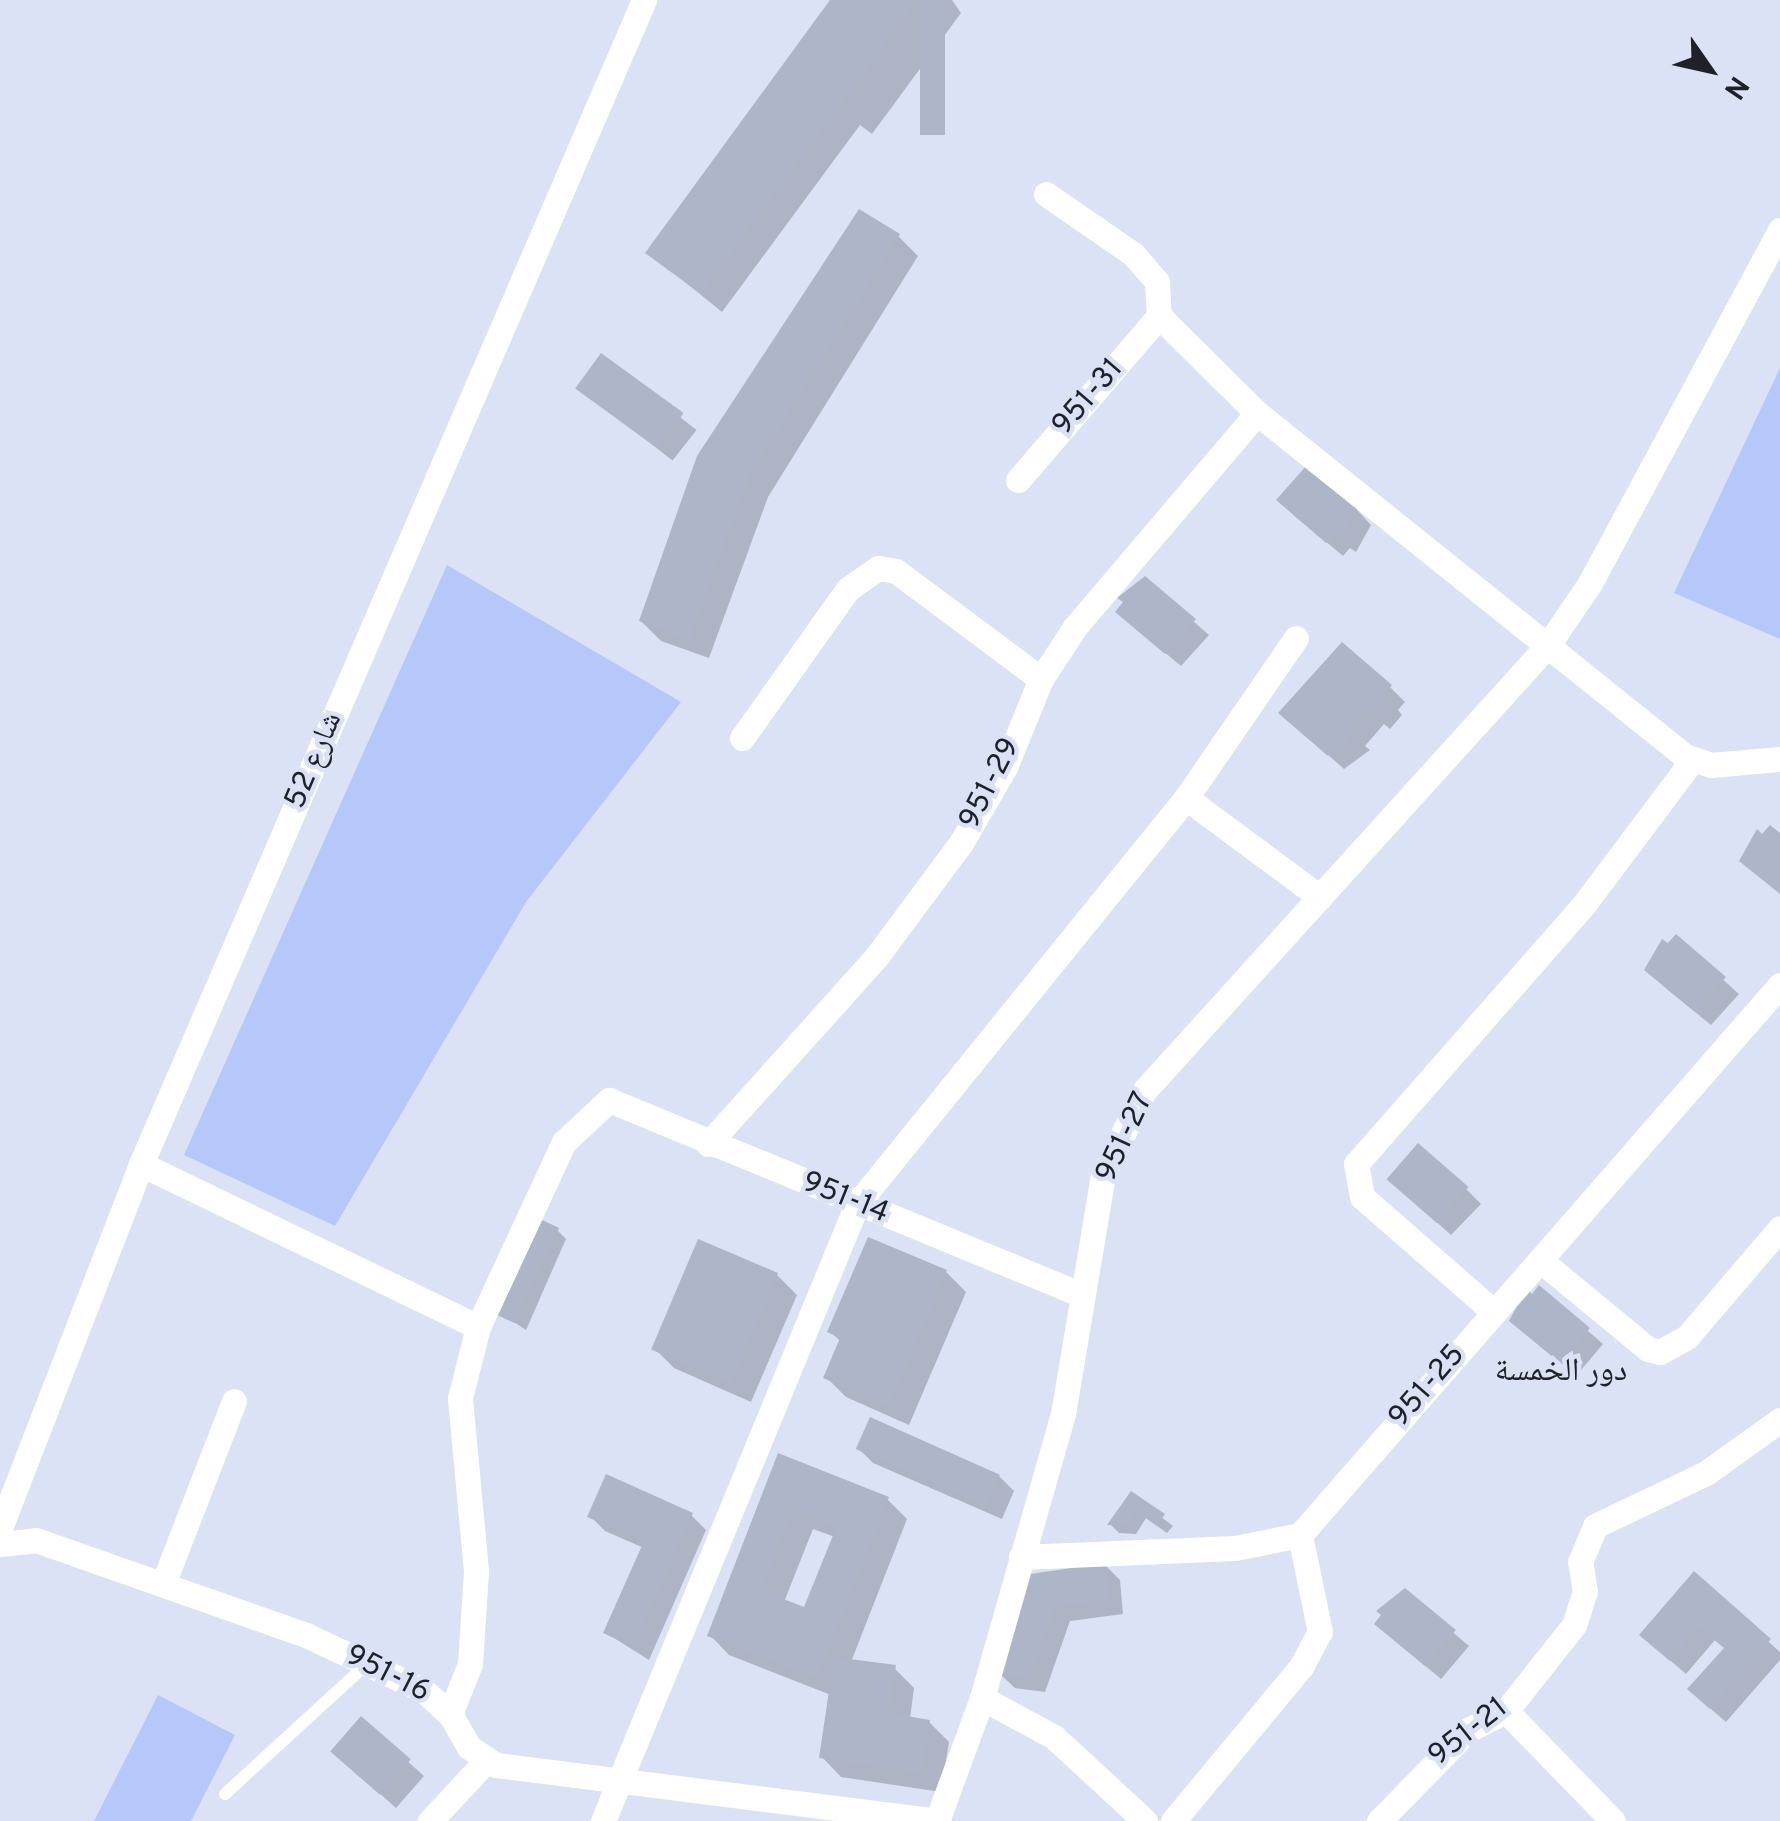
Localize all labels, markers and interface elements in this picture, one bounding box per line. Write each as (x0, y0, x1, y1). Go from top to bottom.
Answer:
north arrow (1660, 20, 1760, 120)
text: N (1714, 68, 1755, 105)
street label: 951-31 (1046, 352, 1132, 444)
street label: شارع 52 (279, 708, 351, 814)
street label: 951-29 (953, 732, 1029, 836)
street label: 951-27 (1090, 1087, 1162, 1189)
street label: 951-14 (796, 1165, 894, 1233)
street label: 951-25 (1382, 1338, 1474, 1436)
district label: دور الخمسة (1495, 1353, 1627, 1391)
street label: 951-16 (339, 1638, 435, 1712)
street label: 951-21 (1422, 1691, 1516, 1775)

